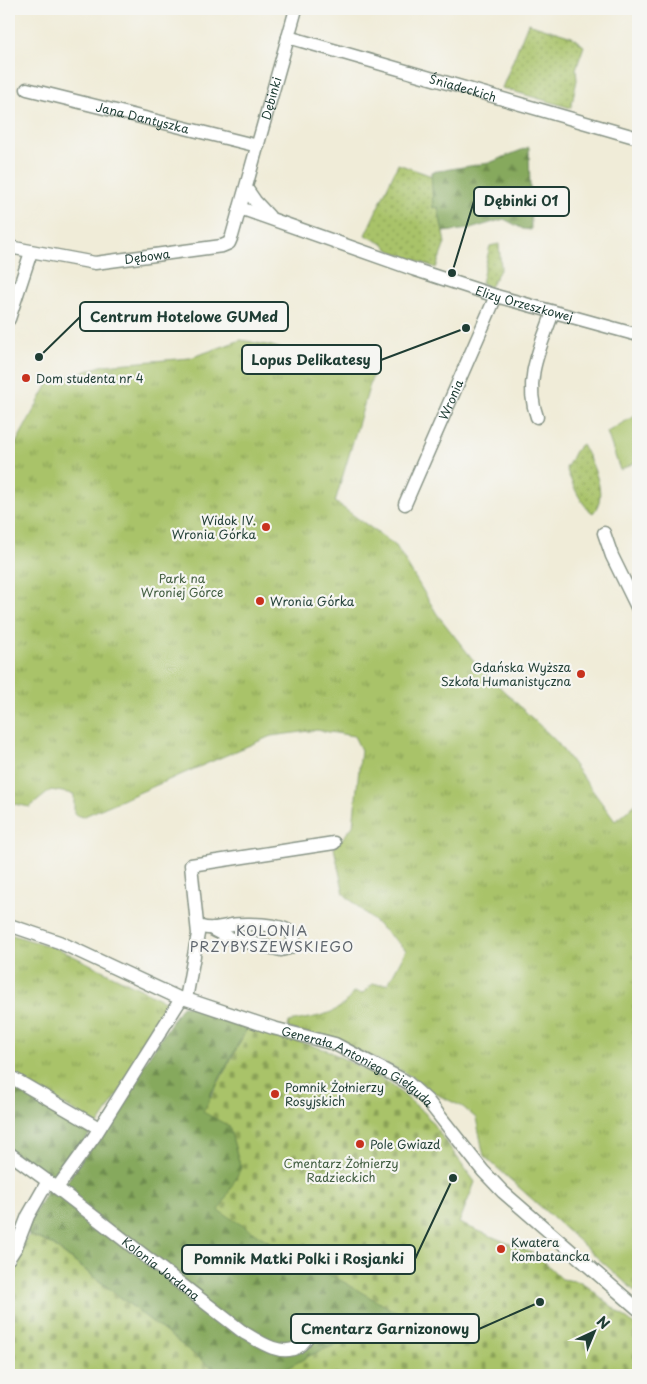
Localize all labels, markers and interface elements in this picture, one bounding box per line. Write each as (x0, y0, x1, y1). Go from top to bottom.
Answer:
street label: Śniadeckich (427, 69, 499, 106)
street label: Dębinki (256, 75, 285, 122)
street label: Jana Dantyszka (94, 97, 192, 138)
callout: Dębinki 01 (474, 187, 569, 216)
text: Dębinki 01 (484, 190, 558, 211)
street label: Dębowa (123, 244, 171, 268)
street label: Elizy Orzeszkowej (473, 281, 575, 326)
callout: Centrum Hotelowe GUMed (80, 302, 288, 331)
text: Centrum Hotelowe GUMed (90, 306, 278, 327)
callout: Lopus Delikatesy (242, 345, 381, 374)
text: Lopus Delikatesy (251, 349, 371, 370)
place label: Dom studenta nr 4 (36, 369, 144, 387)
marker: Dom studenta nr 4 (20, 372, 32, 384)
street label: Wronia (434, 376, 468, 423)
place label: Widok IV. Wronia Górka (172, 511, 256, 543)
marker: Widok IV. Wronia Górka (260, 521, 272, 533)
park label: Park na Wroniej Górce (141, 569, 223, 601)
place label: Wronia Górka (270, 592, 355, 610)
marker: Wronia Górka (254, 595, 266, 607)
place label: Gdańska Wyższa Szkoła Humanistyczna (441, 658, 572, 690)
marker: Gdańska Wyższa Szkoła Humanistyczna (575, 668, 587, 680)
district label: KOLONIA PRZYBYSZEWSKIEGO (190, 920, 354, 957)
street label: Generała Antoniego Giełguda (280, 1022, 438, 1111)
place label: Pomnik Żołnierzy Rosyjskich (285, 1078, 384, 1110)
marker: Pomnik Żołnierzy Rosyjskich (269, 1088, 281, 1100)
place label: Pole Gwiazd (370, 1135, 441, 1153)
marker: Pole Gwiazd (354, 1138, 366, 1150)
park label: Cmentarz Żołnierzy Radzieckich (283, 1154, 399, 1186)
street label: Kolonia Jordana (118, 1233, 204, 1305)
place label: Kwatera Kombatancka (511, 1233, 590, 1265)
marker: Kwatera Kombatancka (495, 1243, 507, 1255)
callout: Pomnik Matki Polki i Rosjanki (182, 1245, 415, 1274)
text: Pomnik Matki Polki i Rosjanki (194, 1248, 404, 1269)
north arrow (570, 1306, 620, 1356)
text: N (592, 1311, 615, 1334)
callout: Cmentarz Garnizonowy (291, 1314, 479, 1343)
text: Cmentarz Garnizonowy (301, 1318, 469, 1339)

